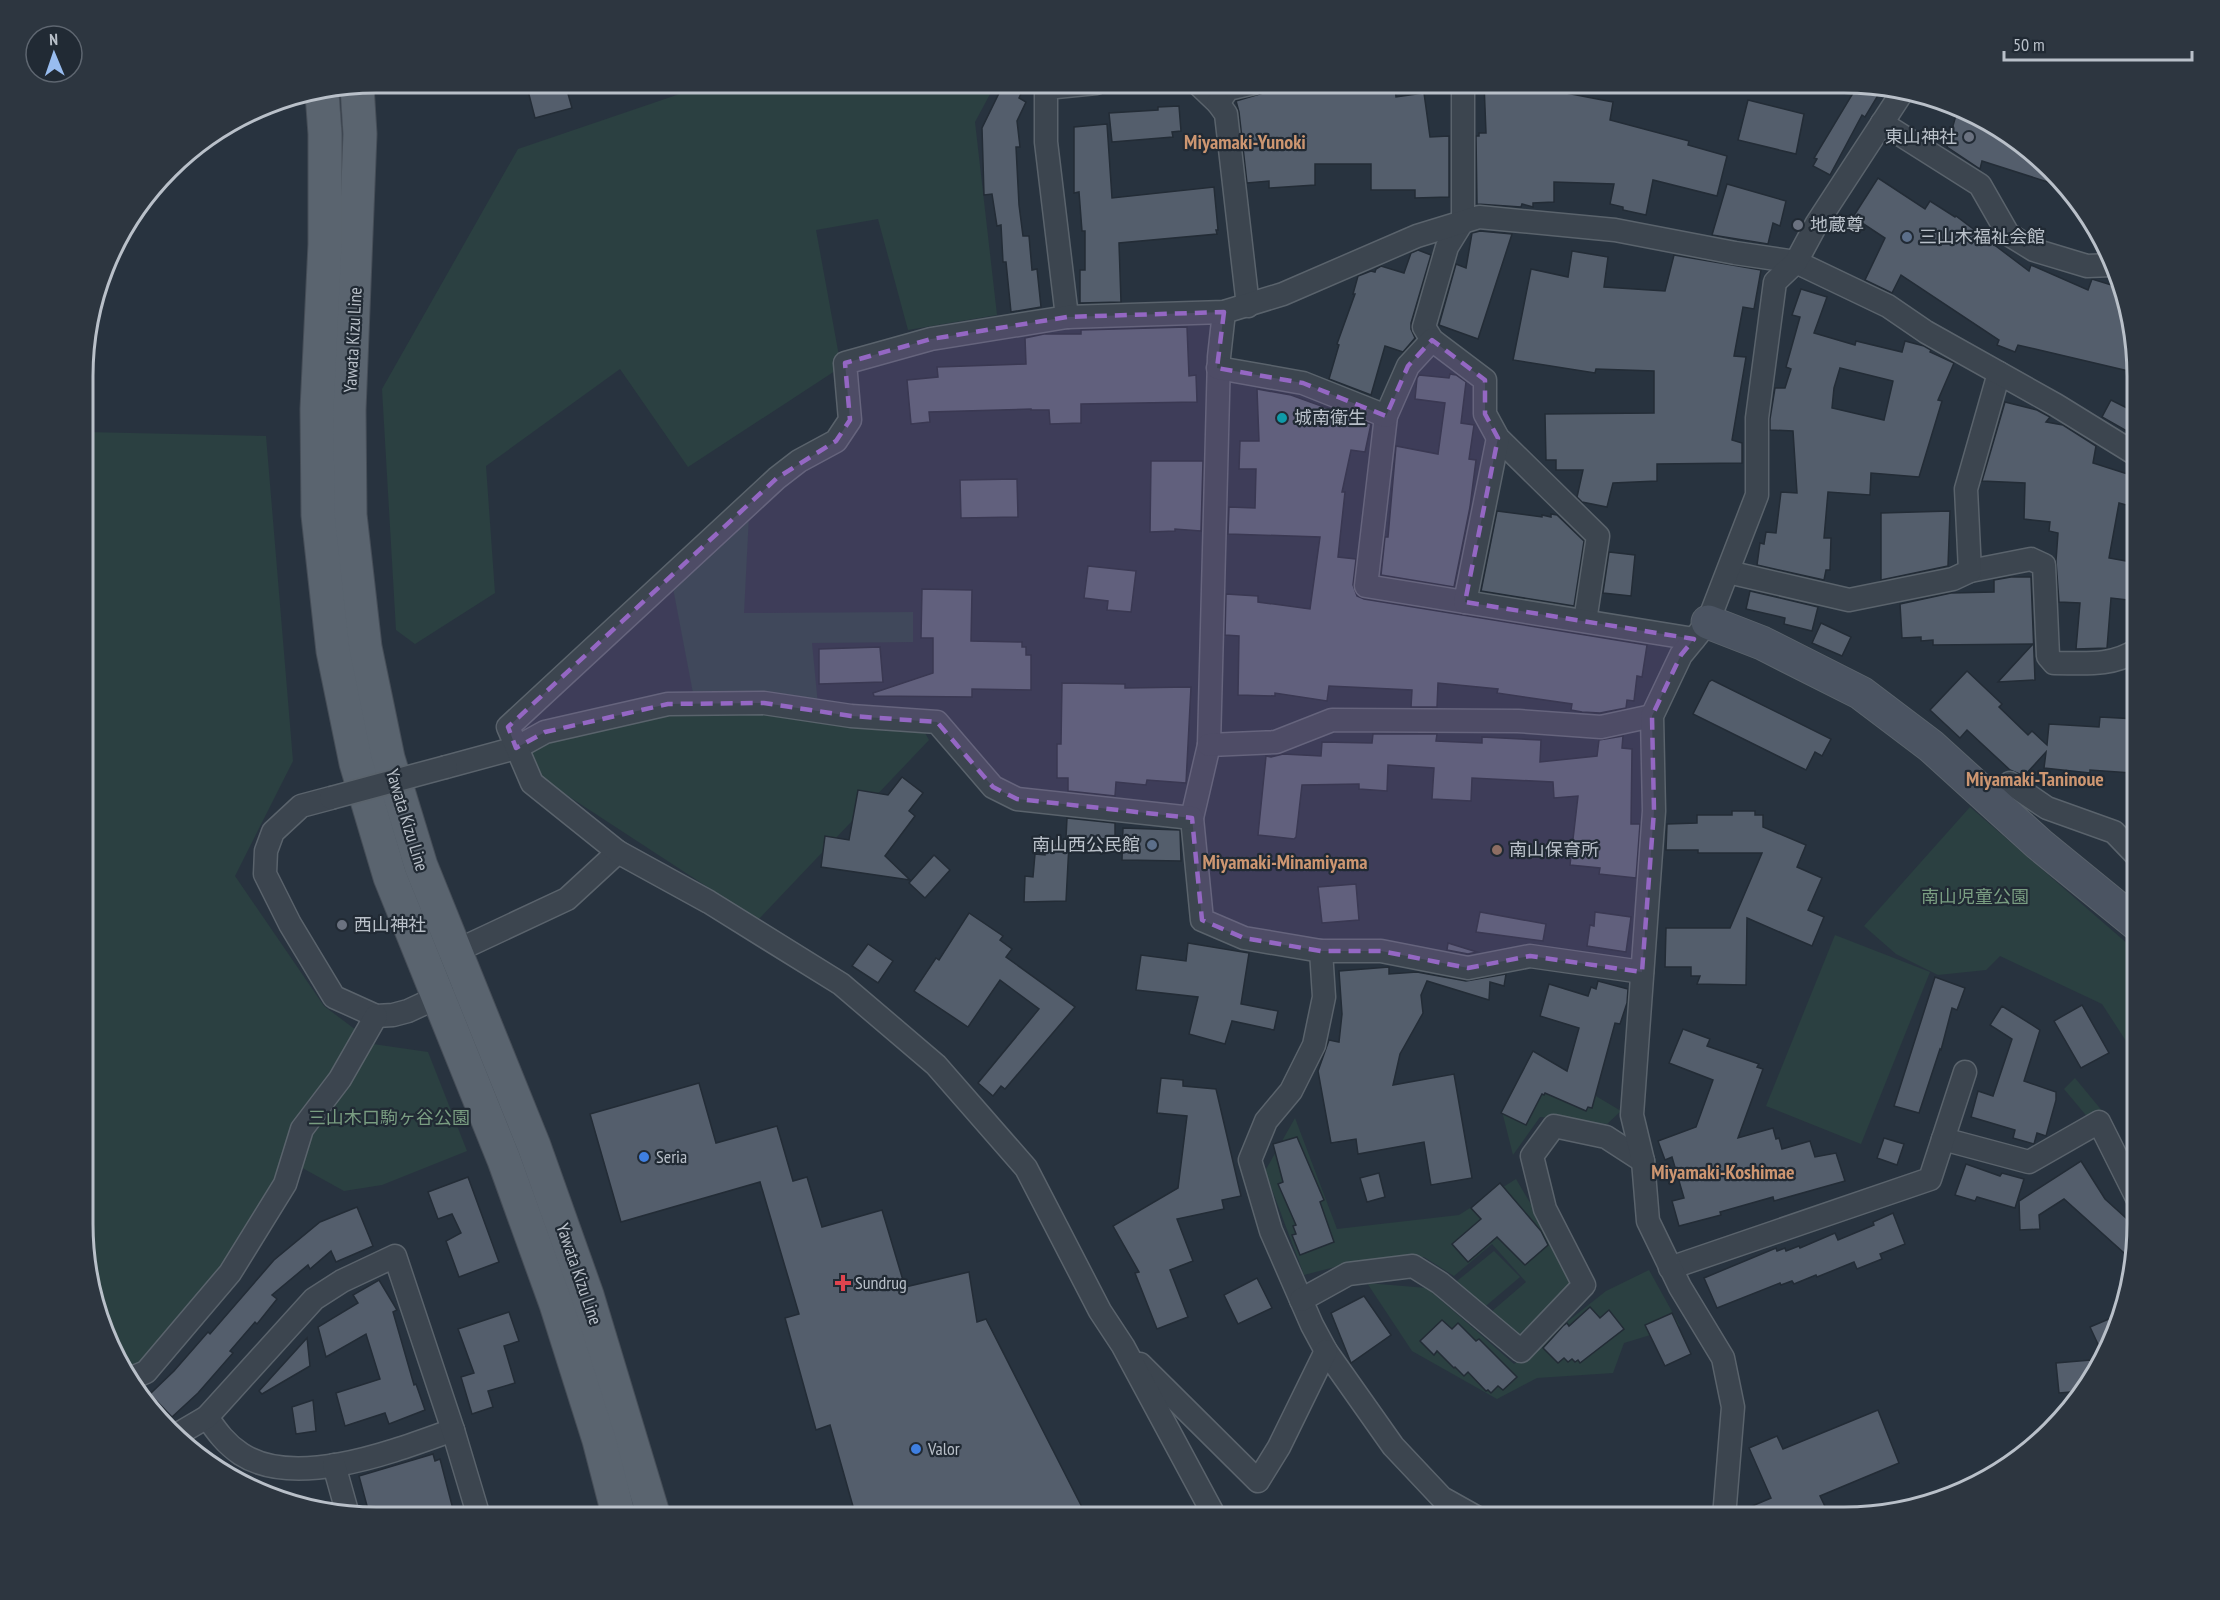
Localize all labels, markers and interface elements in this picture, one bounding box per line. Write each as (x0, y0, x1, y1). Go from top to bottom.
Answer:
north arrow (24, 24, 84, 84)
scale bar (2004, 24, 2192, 62)
text: N (49, 29, 58, 49)
text: 50 m (2013, 33, 2045, 56)
place label: 東山神社 (1885, 125, 1957, 148)
district label: Miyamaki-Yunoki (1184, 129, 1306, 155)
marker: 東山神社 (1962, 130, 1976, 144)
place label: 地蔵尊 (1810, 213, 1864, 236)
marker: 地蔵尊 (1791, 218, 1805, 232)
place label: 三山木福祉会館 (1919, 225, 2045, 248)
marker: 三山木福祉会館 (1900, 230, 1914, 244)
street label: Yawata Kizu Line (338, 287, 367, 393)
place label: 城南衛生 (1294, 406, 1366, 429)
marker: 城南衛生 (1275, 411, 1289, 425)
street label: Yawata Kizu Line (381, 766, 434, 874)
district label: Miyamaki-Taninoue (1966, 766, 2104, 792)
place label: 南山西公民館 (1032, 833, 1140, 856)
marker: 南山西公民館 (1145, 838, 1159, 852)
place label: 南山保育所 (1509, 838, 1599, 861)
marker: 南山保育所 (1490, 843, 1504, 857)
district label: Miyamaki-Minamiyama (1203, 849, 1367, 875)
park label: 南山児童公園 (1921, 885, 2029, 908)
place label: 西山神社 (354, 913, 426, 936)
marker: 西山神社 (335, 918, 349, 932)
park label: 三山木口駒ヶ谷公園 (308, 1106, 470, 1129)
place label: Seria (656, 1145, 687, 1168)
marker: Seria (637, 1150, 651, 1164)
district label: Miyamaki-Koshimae (1651, 1159, 1795, 1185)
street label: Yawata Kizu Line (551, 1220, 608, 1328)
place label: Sundrug (855, 1271, 907, 1294)
marker: Sundrug (836, 1276, 850, 1290)
place label: Valor (927, 1437, 960, 1460)
marker: Valor (909, 1442, 923, 1456)

